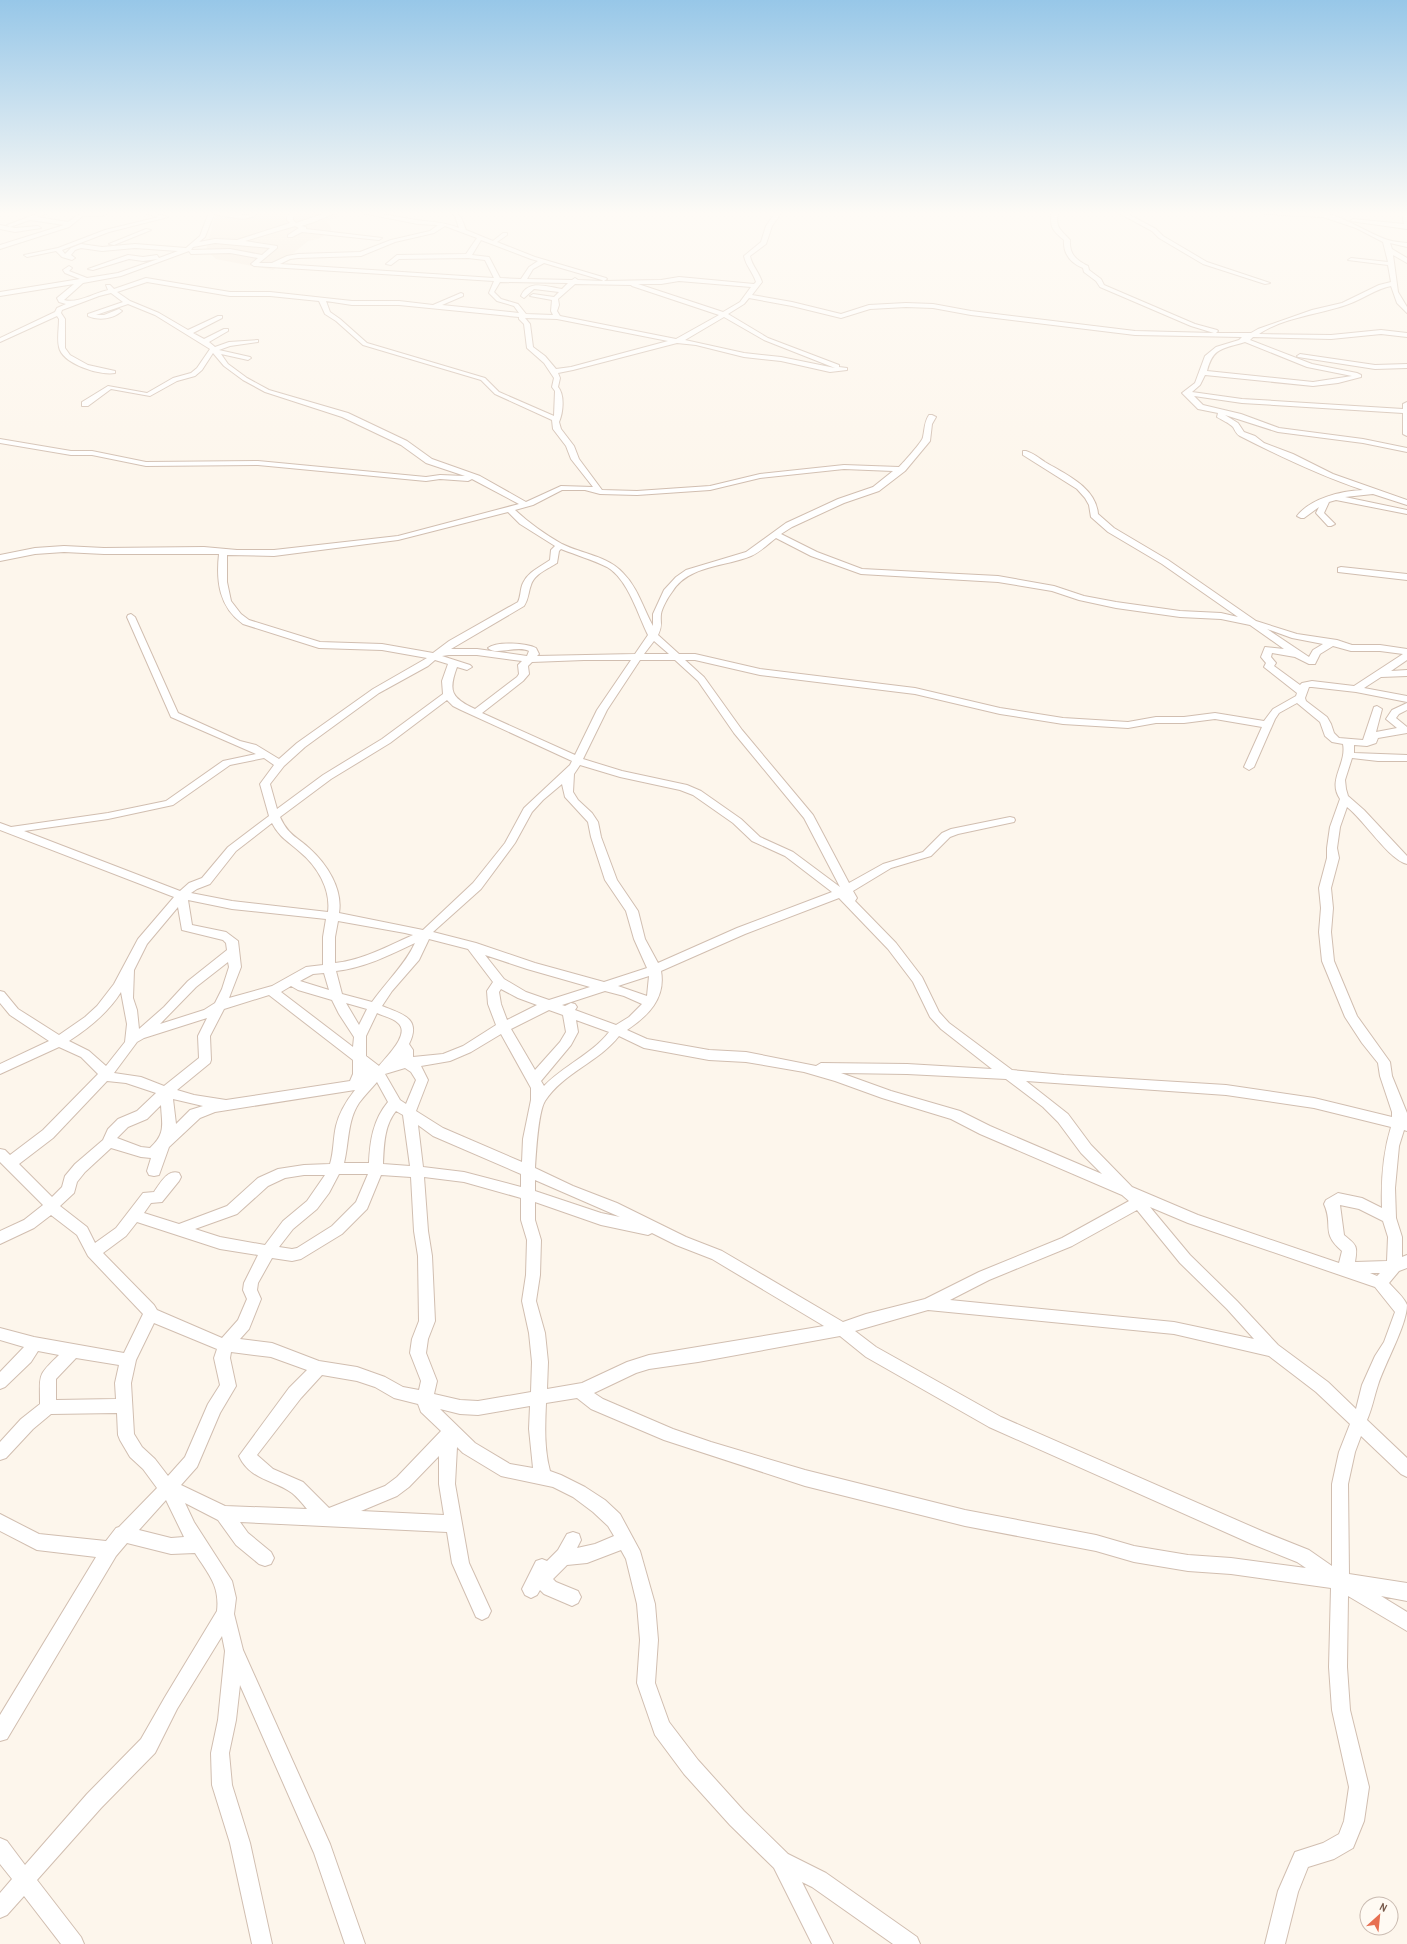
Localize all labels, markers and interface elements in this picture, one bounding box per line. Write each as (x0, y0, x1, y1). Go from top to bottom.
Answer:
north arrow (1359, 1896, 1399, 1936)
text: N (1377, 1899, 1390, 1915)

